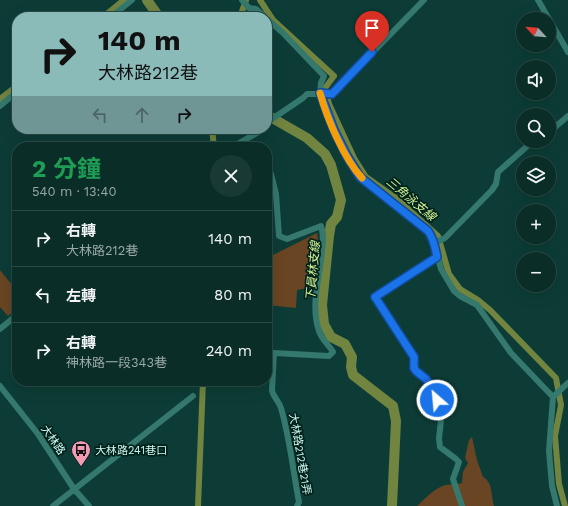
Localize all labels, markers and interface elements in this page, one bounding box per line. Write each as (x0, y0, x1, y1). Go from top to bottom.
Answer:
pin (355, 11, 389, 52)
north arrow (516, 12, 556, 52)
map controls (516, 12, 556, 292)
icon: arrive (361, 17, 383, 39)
text: 140 m (98, 24, 181, 57)
icon: right (32, 28, 84, 80)
button: sound (516, 60, 556, 100)
text: 大林路212巷 (98, 62, 198, 83)
icon: left (89, 104, 111, 126)
icon: ahead (131, 104, 153, 126)
icon: right (173, 104, 195, 126)
button: search (516, 108, 556, 148)
text: 2 分鐘 (32, 155, 101, 183)
button: close (210, 155, 252, 197)
button: layers (516, 156, 556, 196)
water label: 三角泳支線 (384, 174, 440, 225)
text: 540 m · 13:40 (32, 184, 117, 199)
button: + (516, 204, 556, 244)
text: 右轉 (66, 222, 96, 240)
icon: right (32, 228, 54, 250)
text: 140 m (208, 230, 252, 248)
water label: 下員林支線 (303, 239, 323, 302)
text: 大林路212巷 (66, 243, 138, 258)
button: − (516, 252, 556, 292)
icon: left (32, 284, 54, 306)
text: 80 m (214, 286, 252, 304)
text: 左轉 (66, 287, 96, 305)
text: 右轉 (66, 334, 96, 352)
icon: right (32, 340, 54, 362)
text: 240 m (206, 342, 252, 360)
text: 神林路一段343巷 (66, 355, 167, 370)
position arrow (416, 379, 458, 421)
street label: 大林路212巷21弄 (286, 412, 314, 496)
street label: 大林路 (38, 423, 68, 457)
bus stop icon: 大林路241巷口 (70, 439, 92, 467)
place label: 大林路241巷口 (95, 444, 167, 457)

